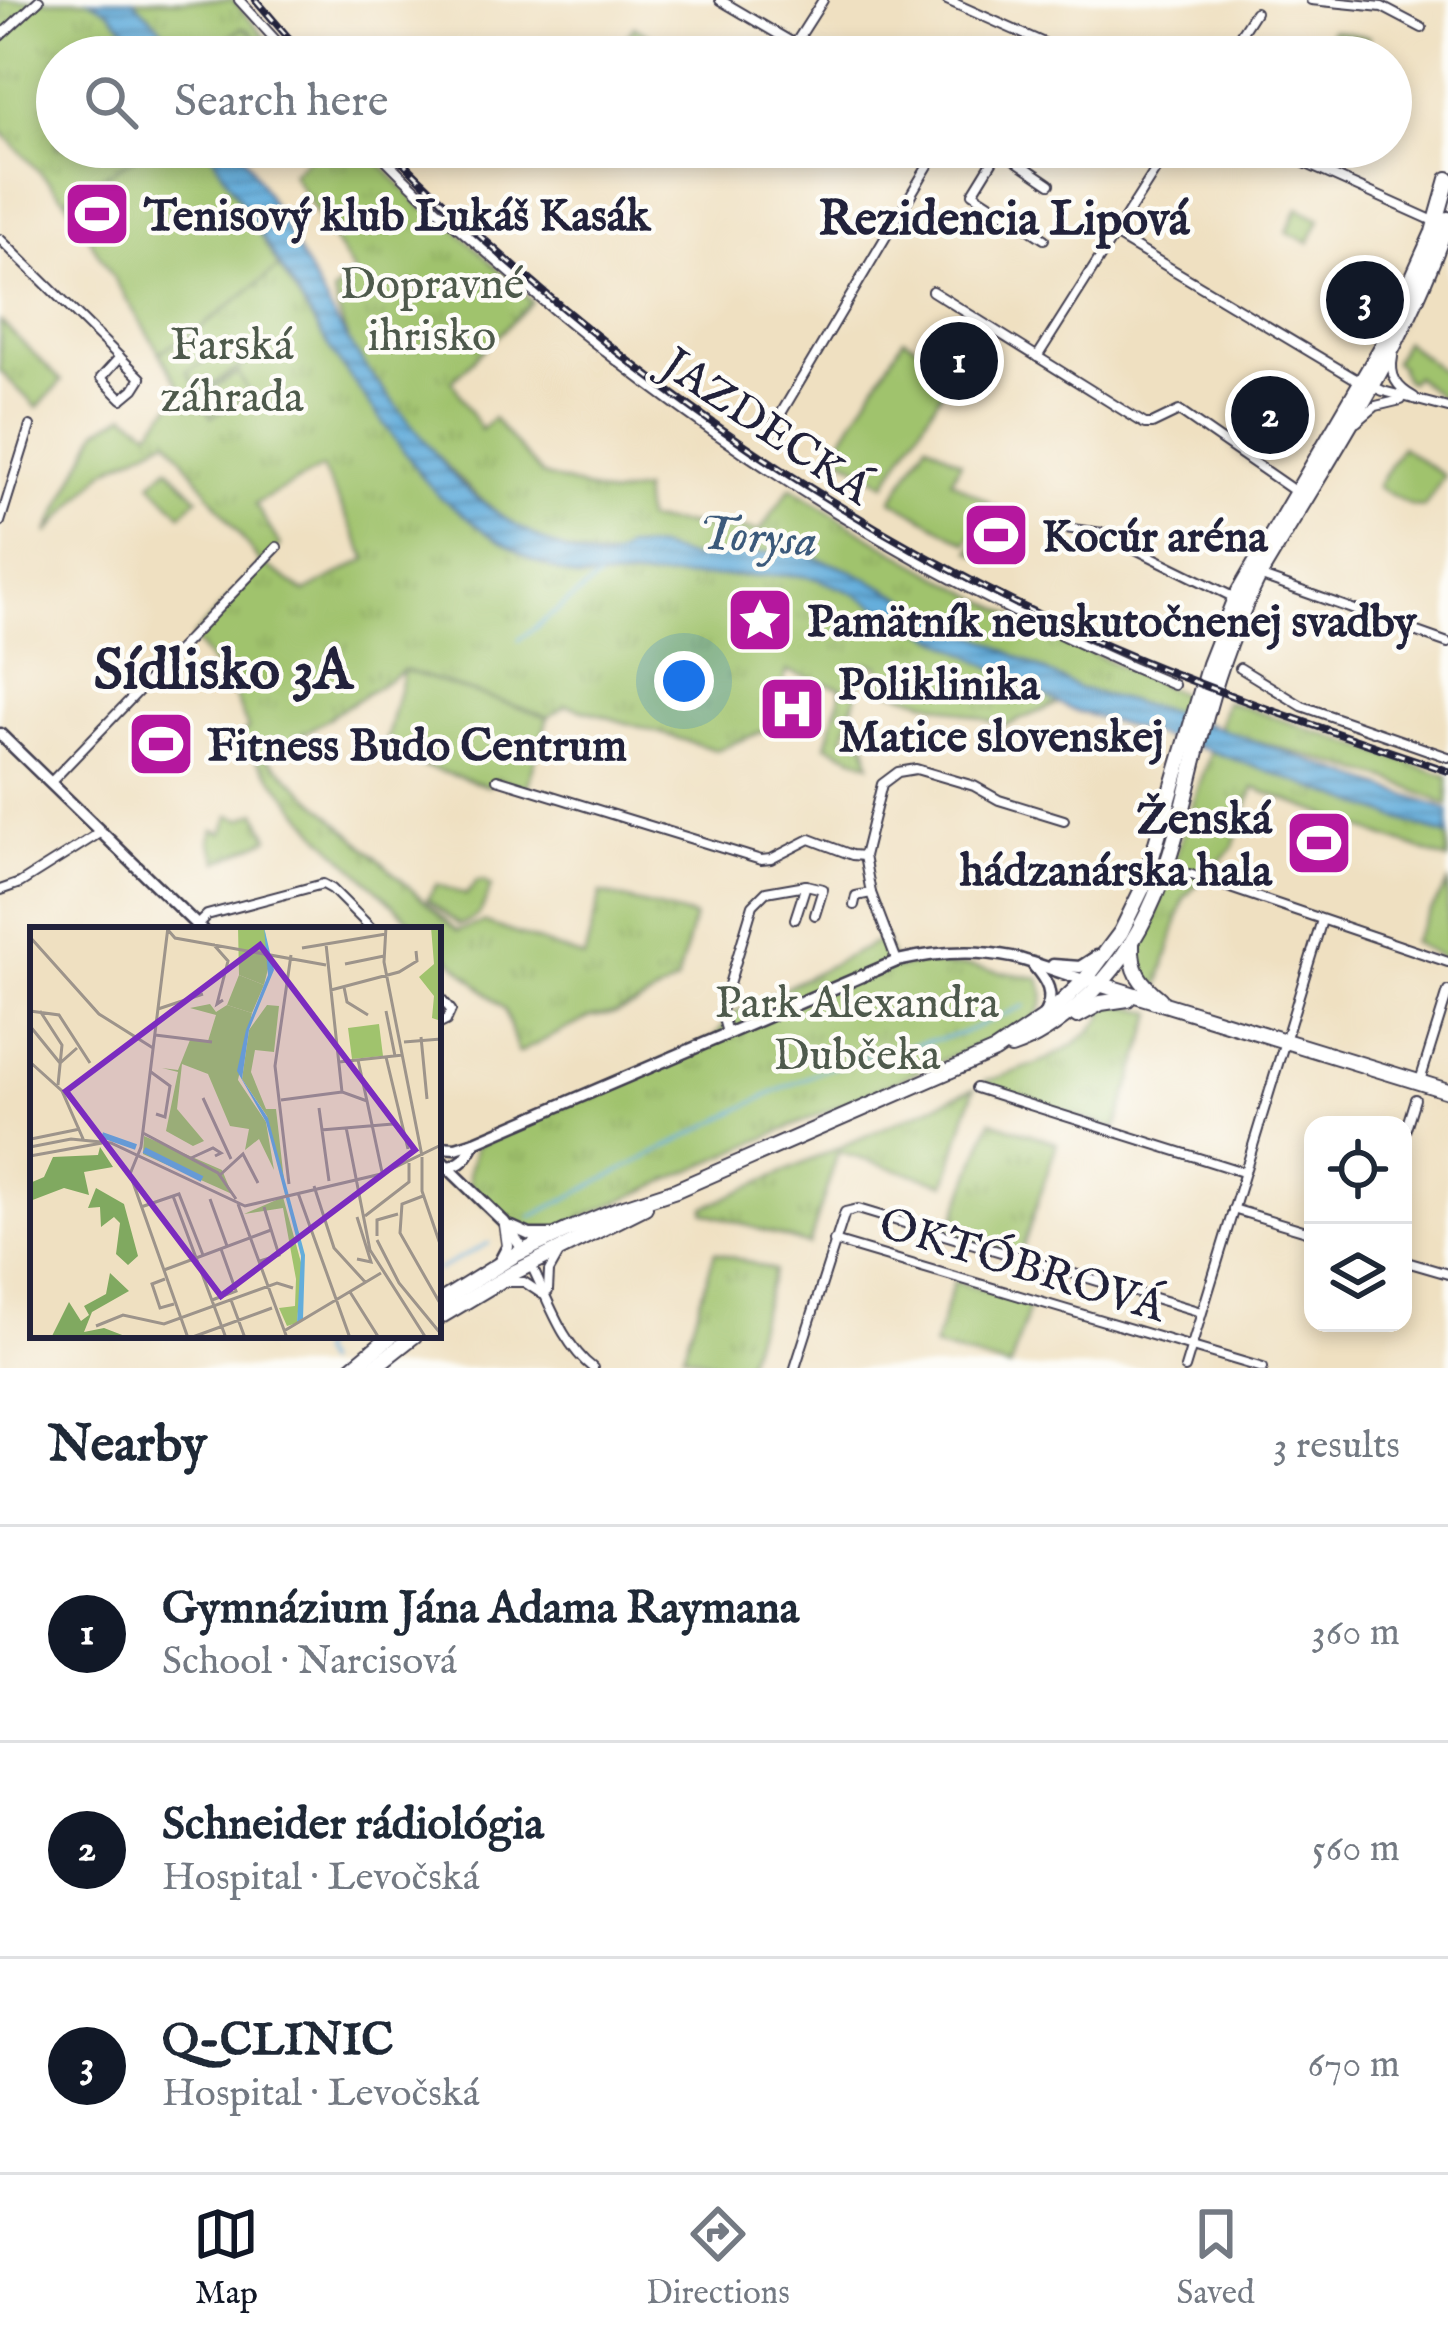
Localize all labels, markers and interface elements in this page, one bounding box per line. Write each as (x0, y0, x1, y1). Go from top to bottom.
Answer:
search box (36, 36, 1412, 168)
icon: search (78, 69, 144, 135)
text: Search here (174, 74, 388, 131)
sports icon: Tenisový klub Lukáš Kasák (62, 179, 132, 249)
place label: Tenisový klub Lukáš Kasák (143, 189, 652, 246)
district label: Rezidencia Lipová (818, 191, 1191, 251)
pin: 3 (1326, 255, 1404, 345)
park label: Dopravné ihrisko (340, 257, 524, 366)
pin: 1 (920, 316, 998, 406)
park label: Farská záhrada (160, 318, 304, 427)
street label: JAZDECKÁ (646, 334, 883, 520)
pin: 2 (1231, 370, 1309, 460)
sports icon: Kocúr aréna (961, 500, 1031, 570)
water label: Torysa (696, 505, 819, 573)
place label: Kocúr aréna (1042, 510, 1269, 567)
place icon: Pamätník neuskutočnenej svadby (725, 585, 795, 655)
place label: Pamätník neuskutočnenej svadby (807, 595, 1418, 652)
district label: Sídlisko 3A (94, 636, 355, 709)
your location (654, 651, 714, 711)
place label: Poliklinika Matice slovenskej (838, 658, 1164, 767)
hospital icon: Poliklinika Matice slovenskej (757, 674, 827, 744)
sports icon: Fitness Budo Centrum (126, 709, 196, 779)
place label: Fitness Budo Centrum (207, 719, 627, 776)
place label: Ženská hádzanárska hala (959, 792, 1274, 901)
sports icon: Ženská hádzanárska hala (1284, 808, 1354, 878)
inset map (30, 927, 441, 1338)
park label: Park Alexandra Dubčeka (715, 976, 999, 1085)
map controls (1304, 1116, 1412, 1332)
button: locate (1304, 1116, 1412, 1224)
street label: OKTÓBROVÁ (872, 1196, 1173, 1337)
button: layers (1304, 1224, 1412, 1332)
text: Nearby (48, 1414, 207, 1479)
text: 3 results (1273, 1422, 1400, 1471)
text: Gymnázium Jána Adama Raymana (162, 1581, 799, 1638)
text: 1 (80, 1609, 94, 1658)
text: 360 m (1311, 1609, 1400, 1658)
text: School · Narcisová (162, 1638, 457, 1687)
text: Schneider rádiológia (162, 1797, 544, 1854)
text: 2 (78, 1825, 96, 1874)
text: 560 m (1312, 1825, 1400, 1874)
text: Hospital · Levočská (162, 1854, 480, 1903)
text: Q-CLINIC (162, 2013, 393, 2070)
text: 3 (80, 2041, 94, 2090)
text: 670 m (1308, 2041, 1400, 2090)
text: Hospital · Levočská (162, 2070, 480, 2119)
tab: Map (193, 2201, 259, 2315)
tab: Directions (646, 2201, 790, 2315)
tab: Saved (1177, 2201, 1255, 2315)

